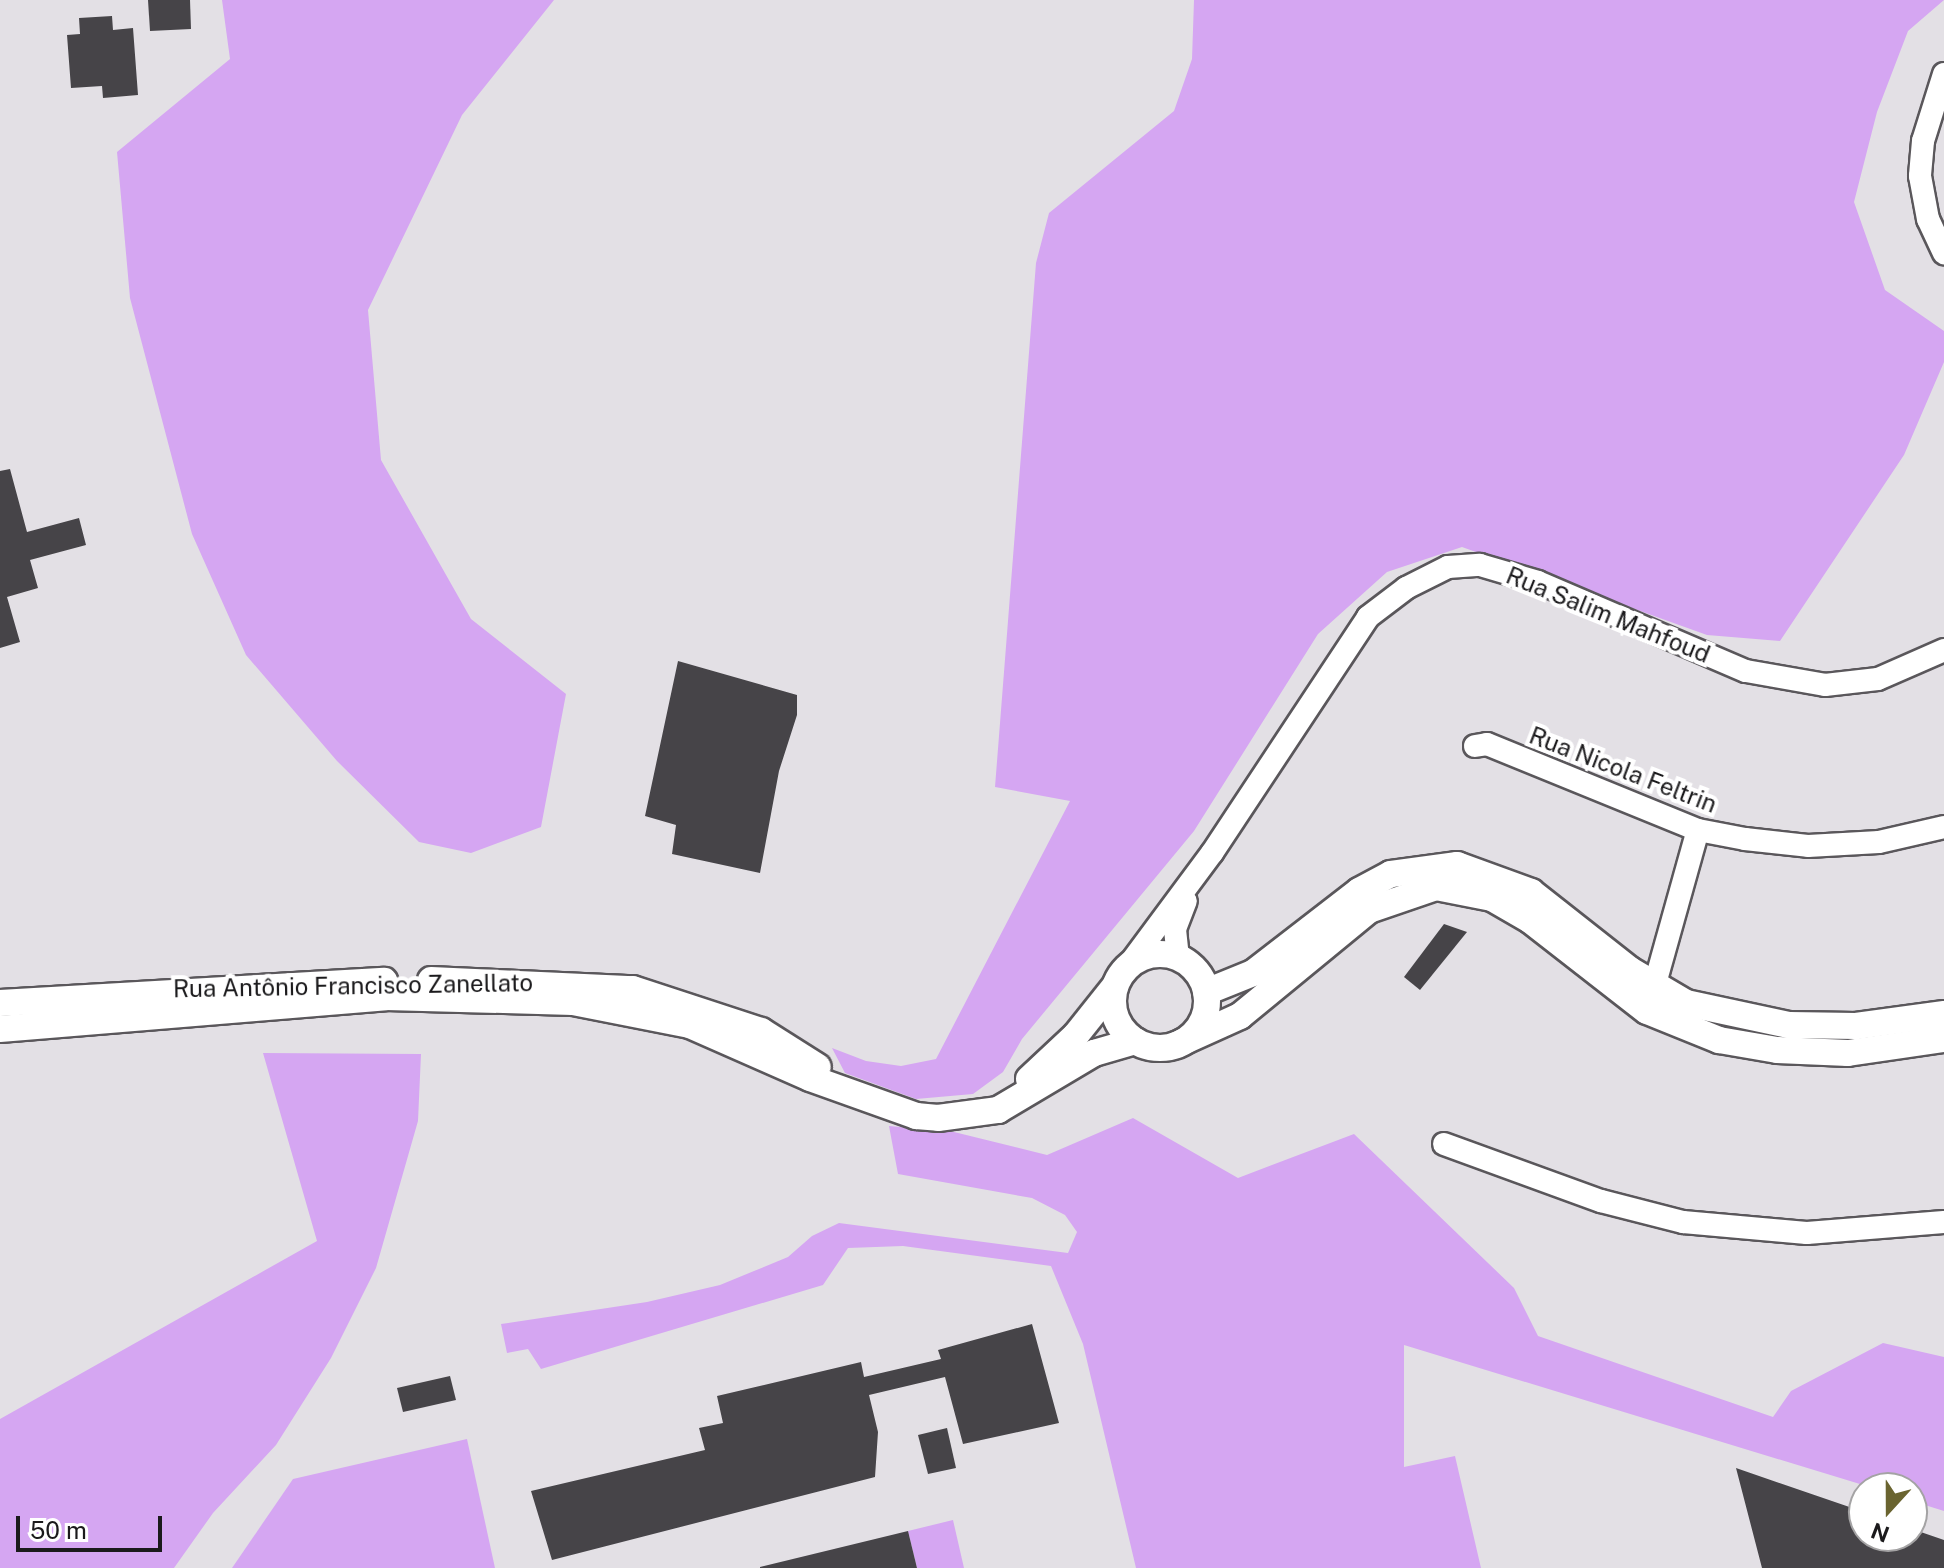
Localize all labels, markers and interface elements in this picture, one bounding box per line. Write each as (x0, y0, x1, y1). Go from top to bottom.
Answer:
street label: Rua Salim Mahfoud (1502, 561, 1714, 669)
street label: Rua Nicola Feltrin (1525, 721, 1721, 819)
street label: Rua Antônio Francisco Zanellato (173, 968, 533, 1004)
north arrow (1848, 1472, 1928, 1552)
scale bar (20, 1500, 166, 1550)
text: 50 m (30, 1516, 87, 1544)
text: N (1867, 1517, 1893, 1548)

